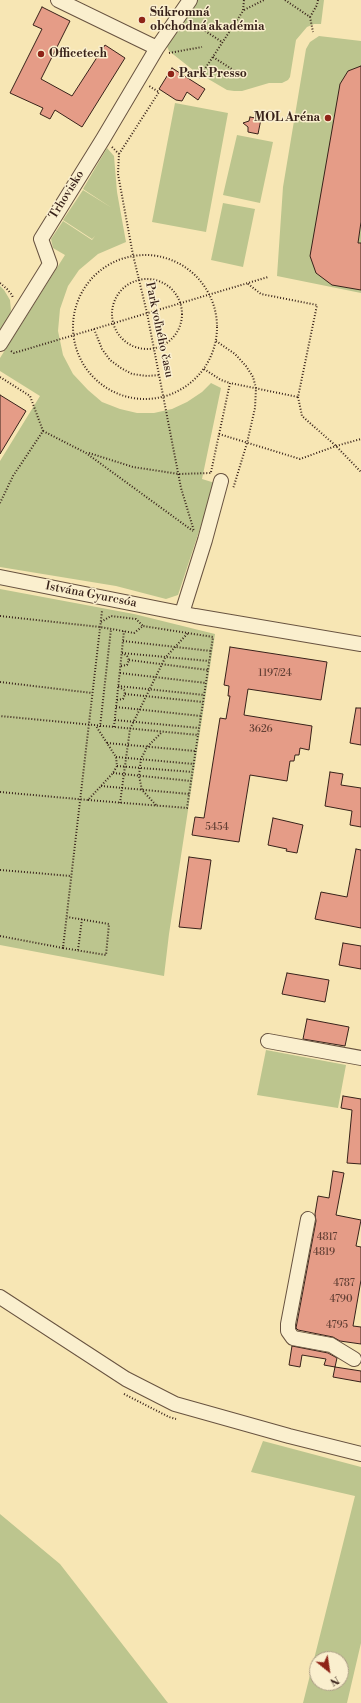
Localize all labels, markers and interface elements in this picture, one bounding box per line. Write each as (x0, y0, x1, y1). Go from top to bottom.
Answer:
place label: Súkromná obchodná akadémia (150, 6, 264, 34)
marker: Súkromná obchodná akadémia (137, 15, 147, 25)
place label: Officetech (49, 47, 107, 61)
marker: Officetech (36, 49, 46, 59)
place label: Park Presso (179, 67, 247, 81)
marker: Park Presso (166, 69, 176, 79)
place label: MOL Aréna (254, 111, 320, 125)
marker: MOL Aréna (323, 113, 333, 123)
street label: Trhovisko (46, 168, 88, 222)
street label: Park voľného času (142, 281, 176, 379)
street label: Istvána Gyurcsóa (44, 579, 138, 611)
house number: 1197/24 (258, 668, 292, 680)
house number: 3626 (249, 724, 273, 736)
house number: 5454 (205, 822, 229, 834)
house number: 4817 (317, 1232, 337, 1244)
house number: 4819 (313, 1247, 335, 1259)
house number: 4787 (333, 1278, 355, 1290)
house number: 4790 (329, 1294, 353, 1306)
house number: 4795 (326, 1320, 348, 1332)
north arrow (309, 1651, 349, 1691)
text: N (327, 1672, 342, 1689)

